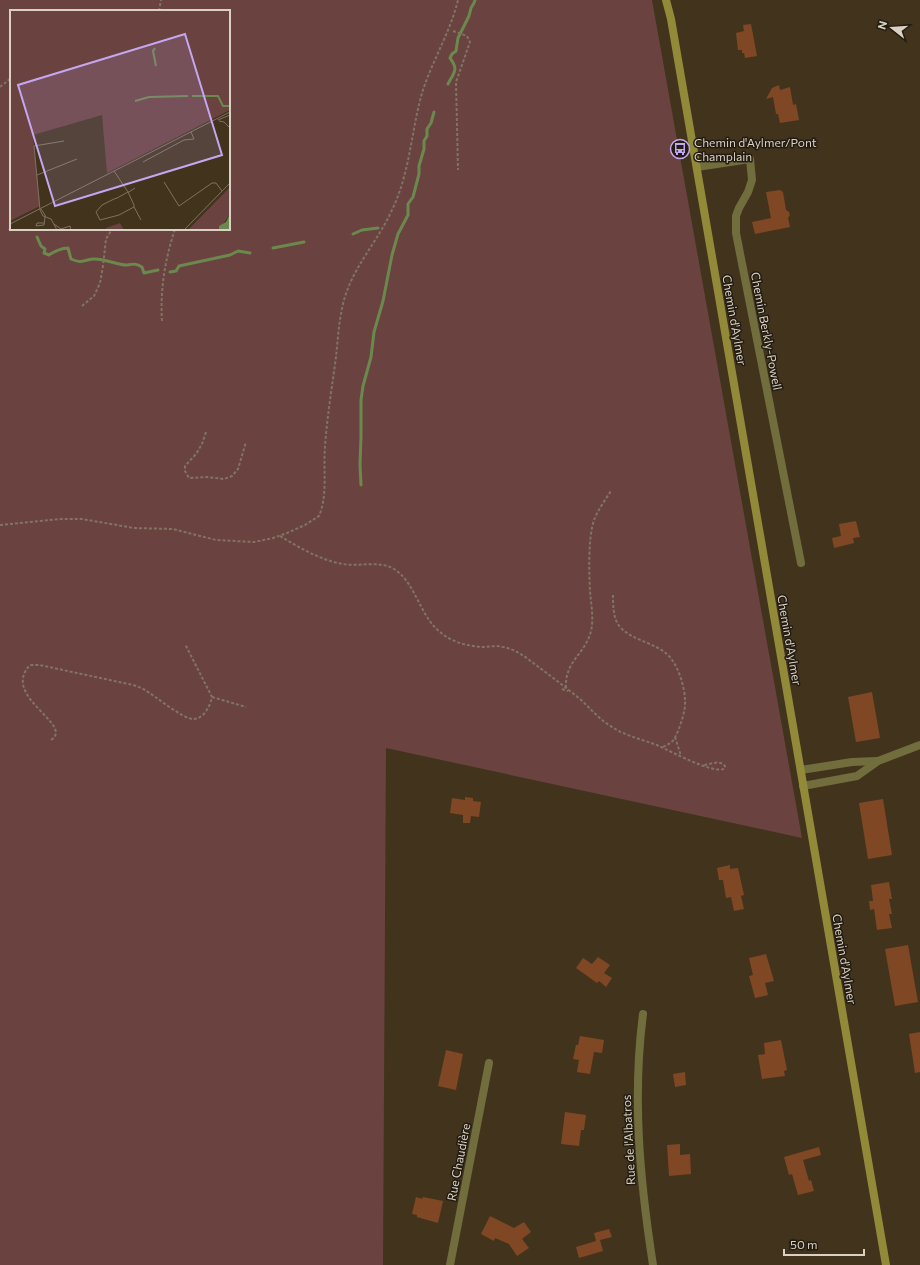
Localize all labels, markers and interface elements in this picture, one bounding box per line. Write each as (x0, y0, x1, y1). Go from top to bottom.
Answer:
north arrow (872, 8, 912, 48)
inset map (10, 10, 230, 230)
text: N (875, 19, 889, 31)
place label: Chemin d'Aylmer/Pont Champlain (694, 135, 817, 163)
bus stop icon: Chemin d'Aylmer/Pont Champlain (669, 138, 691, 160)
street label: Chemin Berkly-Powell (749, 271, 785, 391)
street label: Chemin d'Aylmer (720, 274, 750, 366)
street label: Chemin d'Aylmer (775, 594, 805, 686)
street label: Chemin d'Aylmer (830, 913, 860, 1005)
street label: Rue de l'Albatros (619, 1095, 637, 1185)
street label: Rue Chaudière (444, 1122, 472, 1202)
scale bar (784, 1231, 864, 1257)
text: 50 m (790, 1237, 818, 1251)

